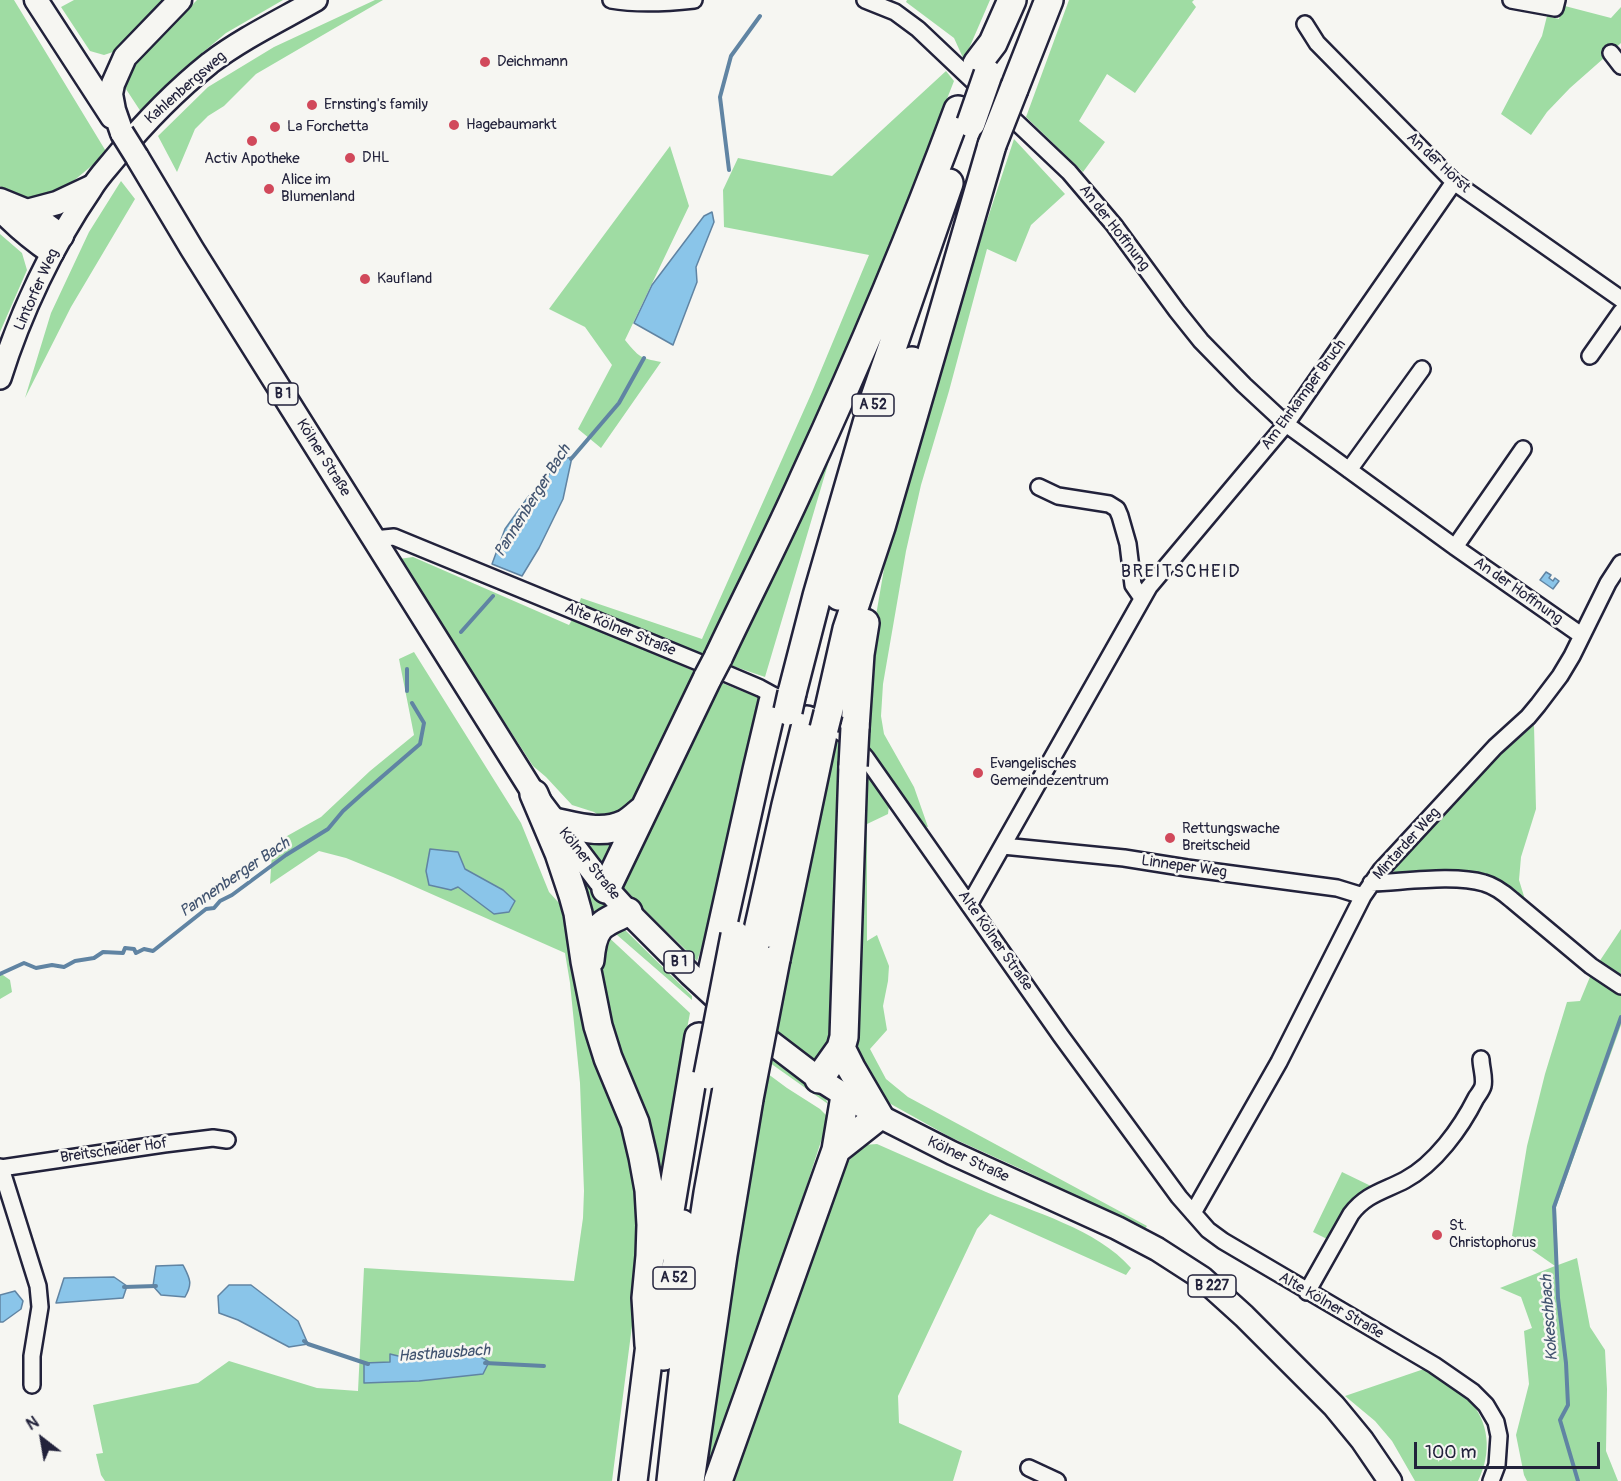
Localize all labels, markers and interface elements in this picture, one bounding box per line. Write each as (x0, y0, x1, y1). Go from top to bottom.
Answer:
street label: Kahlenbergsweg (142, 48, 230, 128)
place label: Deichmann (497, 53, 568, 71)
marker: Deichmann (478, 55, 492, 69)
place label: Ernsting's family (324, 96, 428, 114)
marker: Ernsting's family (305, 98, 319, 112)
place label: Hagebaumarkt (466, 116, 556, 134)
place label: La Forchetta (287, 118, 368, 136)
marker: Hagebaumarkt (447, 118, 461, 132)
marker: La Forchetta (268, 120, 282, 134)
street label: An der Horst (1402, 129, 1474, 197)
marker: Activ Apotheke (245, 134, 259, 148)
place label: DHL (362, 149, 389, 167)
place label: Activ Apotheke (204, 150, 300, 168)
marker: DHL (343, 151, 357, 165)
place label: Alice im Blumenland (281, 171, 355, 206)
street label: An der Hoffnung (1075, 181, 1153, 275)
marker: Alice im Blumenland (262, 182, 276, 196)
street label: Lintorfer Weg (11, 246, 63, 334)
place label: Kaufland (377, 270, 432, 288)
marker: Kaufland (358, 272, 372, 286)
street label: Am Ehrkamper Bruch (1258, 336, 1350, 454)
road number: B 1 (268, 383, 298, 405)
road number: A 52 (852, 394, 894, 416)
street label: Kölner Straße (292, 416, 354, 500)
water label: Pannenberger Bach (491, 441, 575, 561)
street label: An der Hoffnung (1470, 554, 1566, 628)
district label: BREITSCHEID (1121, 561, 1241, 583)
street label: Alte Kölner Straße (562, 600, 678, 660)
place label: Evangelisches Gemeindezentrum (990, 755, 1109, 790)
marker: Evangelisches Gemeindezentrum (971, 766, 985, 780)
street label: Mintarder Weg (1370, 804, 1444, 884)
place label: Rettungswache Breitscheid (1182, 820, 1280, 855)
street label: Kölner Straße (554, 824, 624, 904)
marker: Rettungswache Breitscheid (1163, 831, 1177, 845)
water label: Pannenberger Bach (176, 834, 294, 922)
street label: Linneper Weg (1140, 852, 1228, 882)
street label: Alte Kölner Straße (954, 888, 1036, 994)
road number: B 1 (664, 951, 694, 973)
street label: Kölner Straße (924, 1133, 1012, 1187)
street label: Breitscheider Hof (59, 1135, 169, 1167)
place label: St. Christophorus (1449, 1217, 1536, 1252)
marker: St. Christophorus (1430, 1228, 1444, 1242)
road number: A 52 (653, 1267, 695, 1289)
street label: Alte Kölner Straße (1275, 1269, 1387, 1343)
water label: Kokeschbach (1537, 1274, 1563, 1362)
road number: B 227 (1188, 1275, 1236, 1297)
water label: Hasthausbach (397, 1341, 491, 1367)
north arrow (12, 1409, 72, 1469)
text: N (23, 1412, 43, 1435)
scale bar (1417, 1430, 1603, 1468)
text: 100 m (1425, 1441, 1477, 1464)

